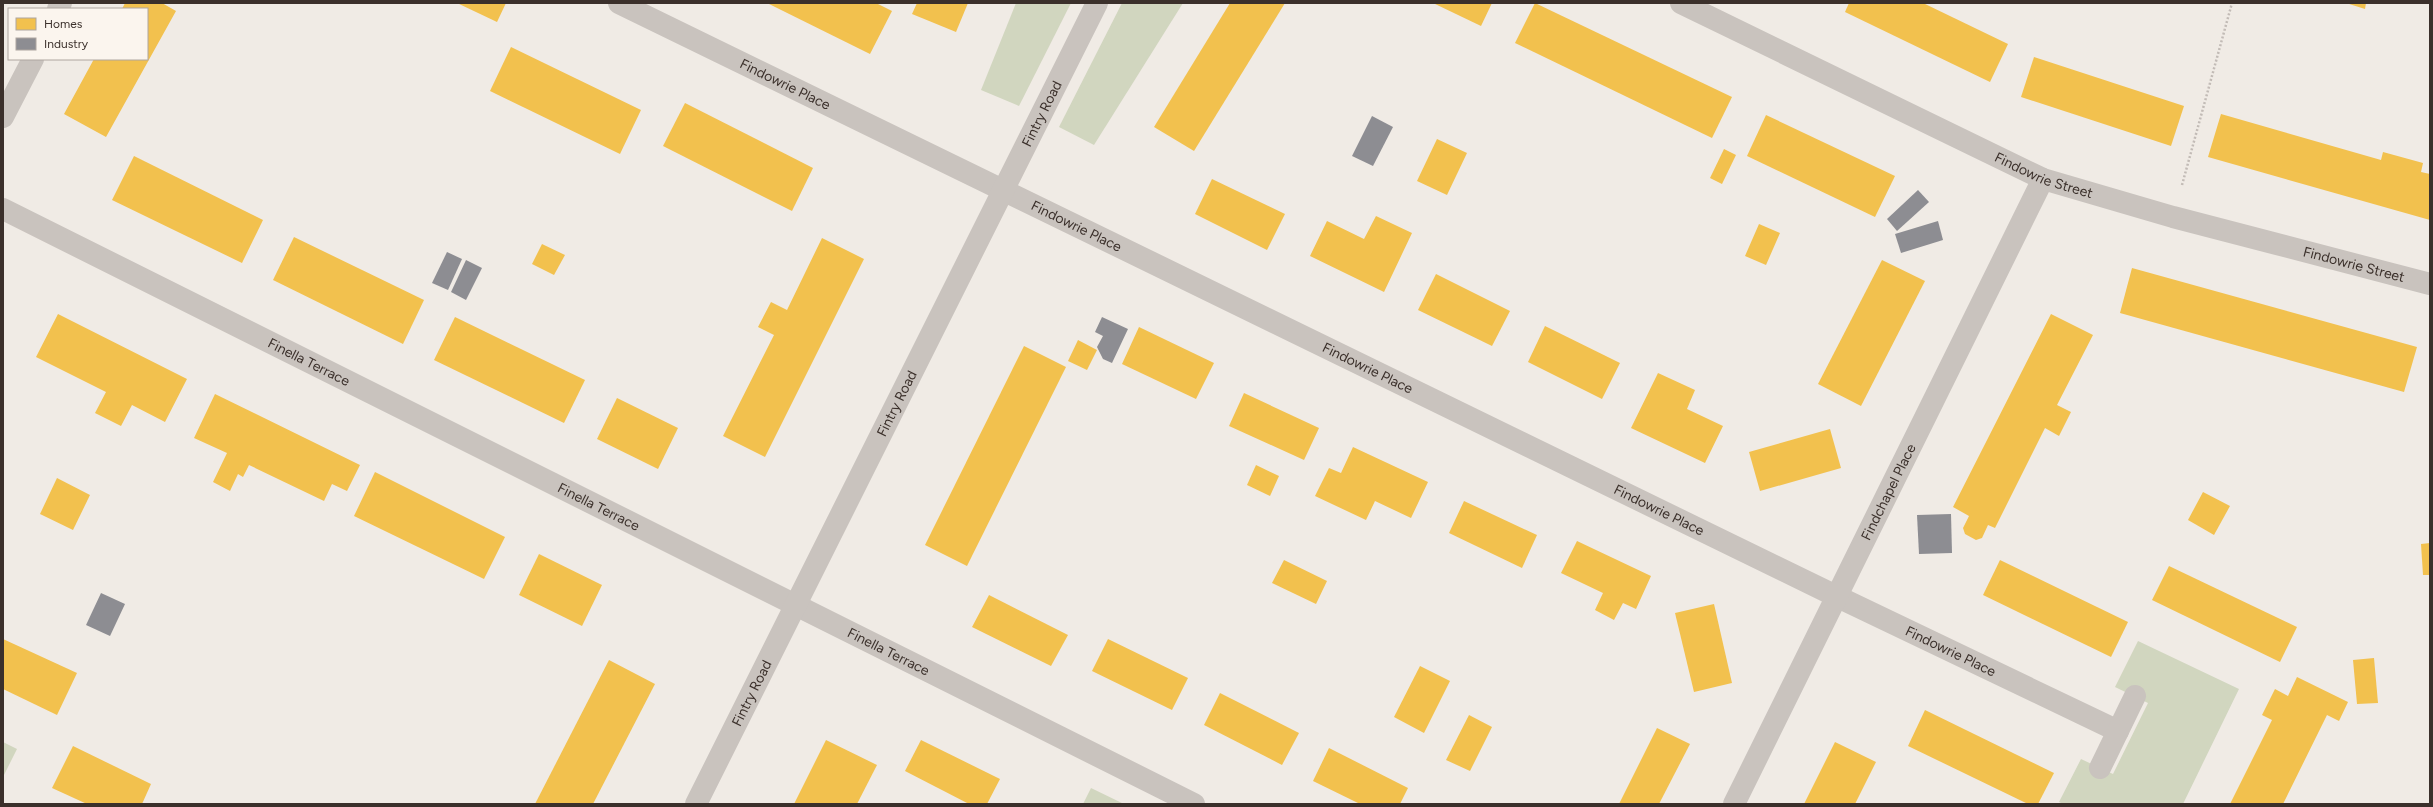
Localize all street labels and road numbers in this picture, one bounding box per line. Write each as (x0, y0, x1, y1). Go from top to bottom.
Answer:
street label: Findowrie Place (737, 55, 833, 114)
street label: Fintry Road (1018, 78, 1066, 150)
street label: Findowrie Street (1992, 149, 2095, 202)
street label: Findowrie Place (1028, 197, 1125, 256)
street label: Findowrie Street (2301, 243, 2406, 286)
street label: Finella Terrace (265, 335, 353, 390)
street label: Findowrie Place (1320, 339, 1416, 398)
street label: Fintry Road (873, 368, 921, 440)
street label: Findchapel Place (1858, 441, 1920, 543)
street label: Finella Terrace (555, 479, 643, 535)
street label: Findowrie Place (1611, 481, 1707, 540)
street label: Findowrie Place (1902, 622, 1999, 680)
street label: Finella Terrace (845, 624, 933, 680)
street label: Fintry Road (728, 657, 776, 729)

